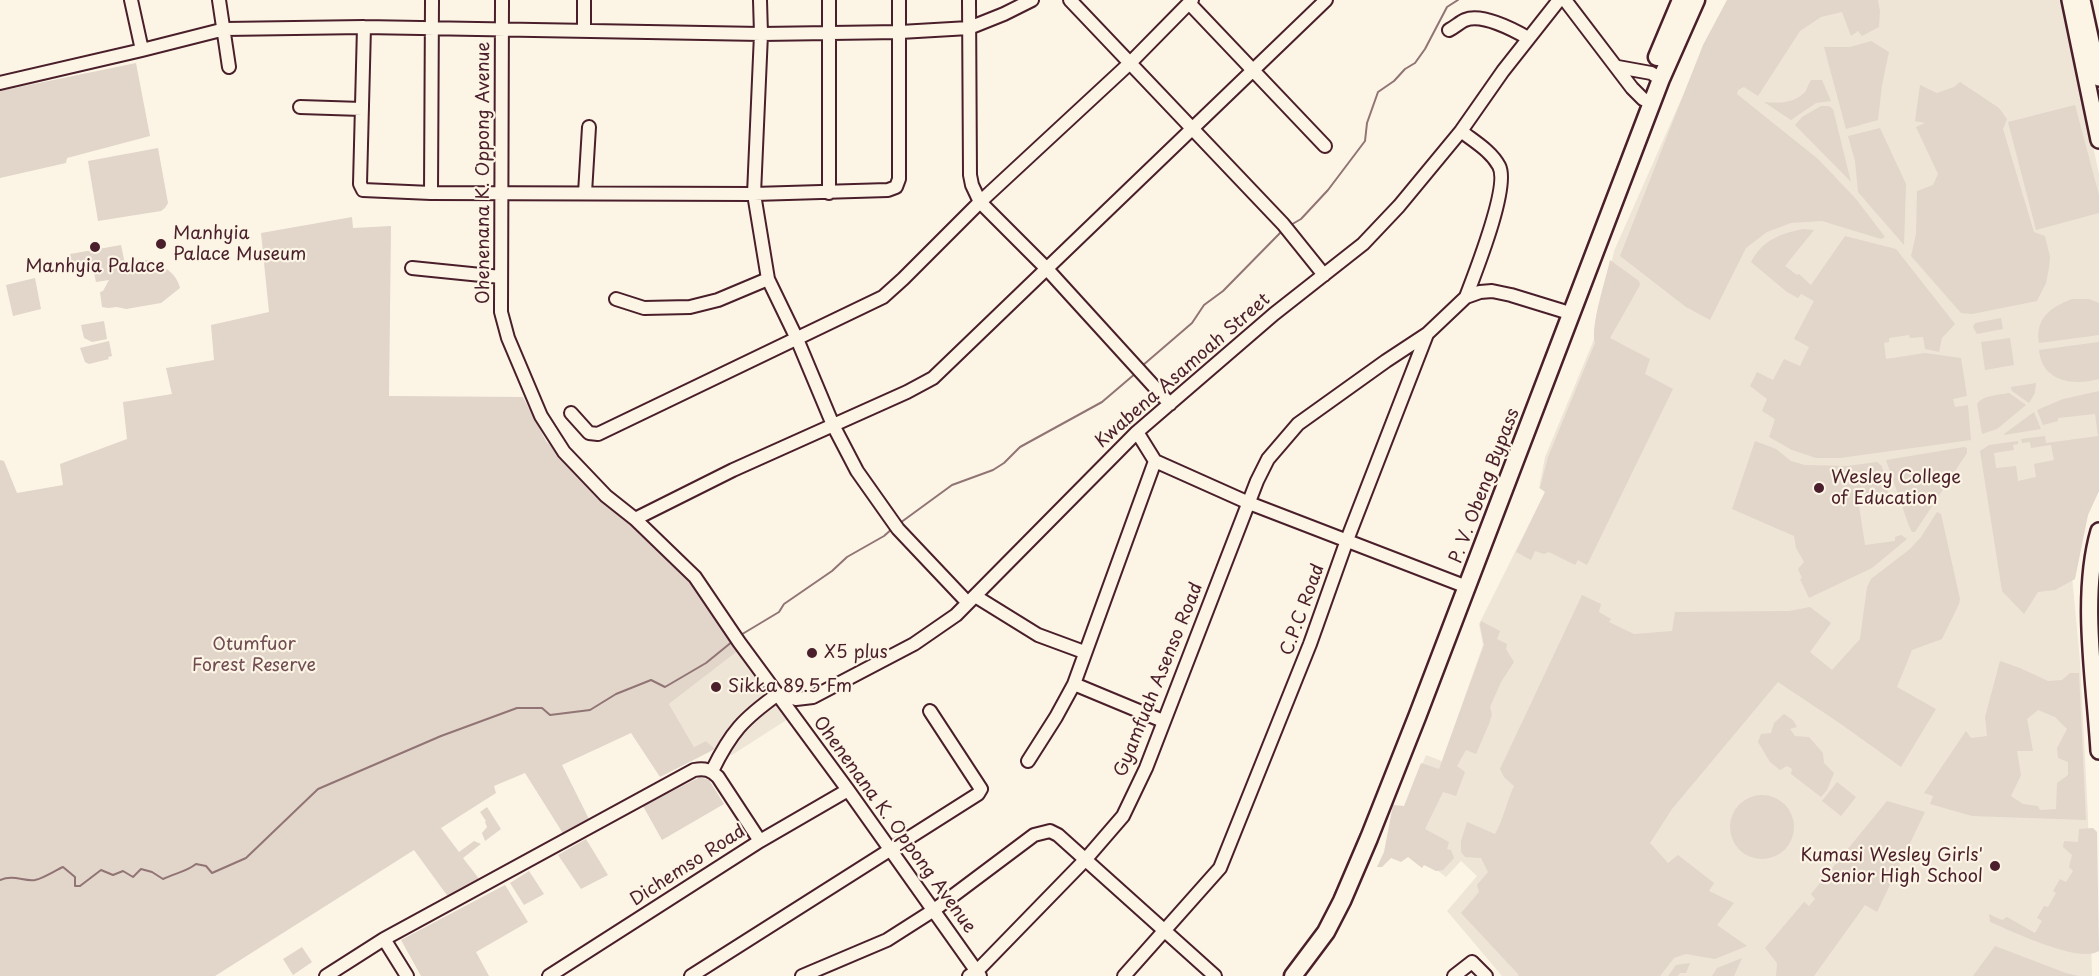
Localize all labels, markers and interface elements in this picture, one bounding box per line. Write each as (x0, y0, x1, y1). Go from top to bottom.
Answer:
street label: Ohenenana K. Oppong Avenue (473, 42, 495, 304)
place label: Manhyia Palace Museum (173, 223, 306, 266)
marker: Manhyia Palace Museum (154, 237, 168, 251)
marker: Manhyia Palace (88, 240, 102, 254)
place label: Manhyia Palace (25, 256, 165, 278)
street label: Kwabena Asamoah Street (1091, 289, 1275, 453)
street label: P. V. Obeng Bypass (1445, 405, 1525, 567)
place label: Wesley College of Education (1831, 467, 1961, 510)
marker: Wesley College of Education (1812, 481, 1826, 495)
street label: C.P.C Road (1276, 561, 1330, 659)
street label: Gyamfuah Asenso Road (1110, 580, 1208, 780)
park label: Otumfuor Forest Reserve (192, 634, 316, 676)
place label: X5 plus (824, 642, 888, 664)
marker: X5 plus (805, 646, 819, 660)
place label: Sikka 89.5 Fm (728, 676, 852, 698)
marker: Sikka 89.5 Fm (709, 680, 723, 694)
street label: Ohenenana K. Oppong Avenue (808, 712, 980, 938)
street label: Dichemso Road (626, 821, 750, 911)
place label: Kumasi Wesley Girls' Senior High School (1800, 845, 1983, 888)
marker: Kumasi Wesley Girls' Senior High School (1988, 859, 2002, 873)

